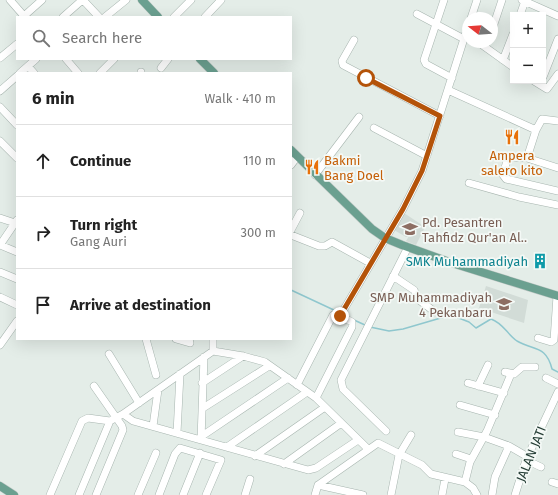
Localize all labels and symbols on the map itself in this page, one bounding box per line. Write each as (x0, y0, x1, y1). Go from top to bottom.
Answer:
north arrow (462, 12, 498, 48)
route start (357, 69, 375, 87)
restaurant icon: Ampera salero kito (503, 128, 521, 146)
place label: Ampera salero kito (481, 148, 543, 178)
place label: Bakmi Bang Doel (324, 153, 384, 183)
restaurant icon: Bakmi Bang Doel (303, 158, 321, 176)
place label: Pd. Pesantren Tahfidz Qur'an Al.. (422, 215, 527, 245)
school or university icon: Pd. Pesantren Tahfidz Qur'an Al.. (401, 220, 419, 238)
building icon: SMK Muhammadiyah (531, 252, 549, 270)
place label: SMK Muhammadiyah (406, 254, 528, 269)
place label: SMP Muhammadiyah 4 Pekanbaru (370, 290, 492, 320)
school or university icon: SMP Muhammadiyah 4 Pekanbaru (495, 295, 513, 313)
route end (331, 307, 349, 325)
street label: JALAN JATI (513, 424, 549, 484)

